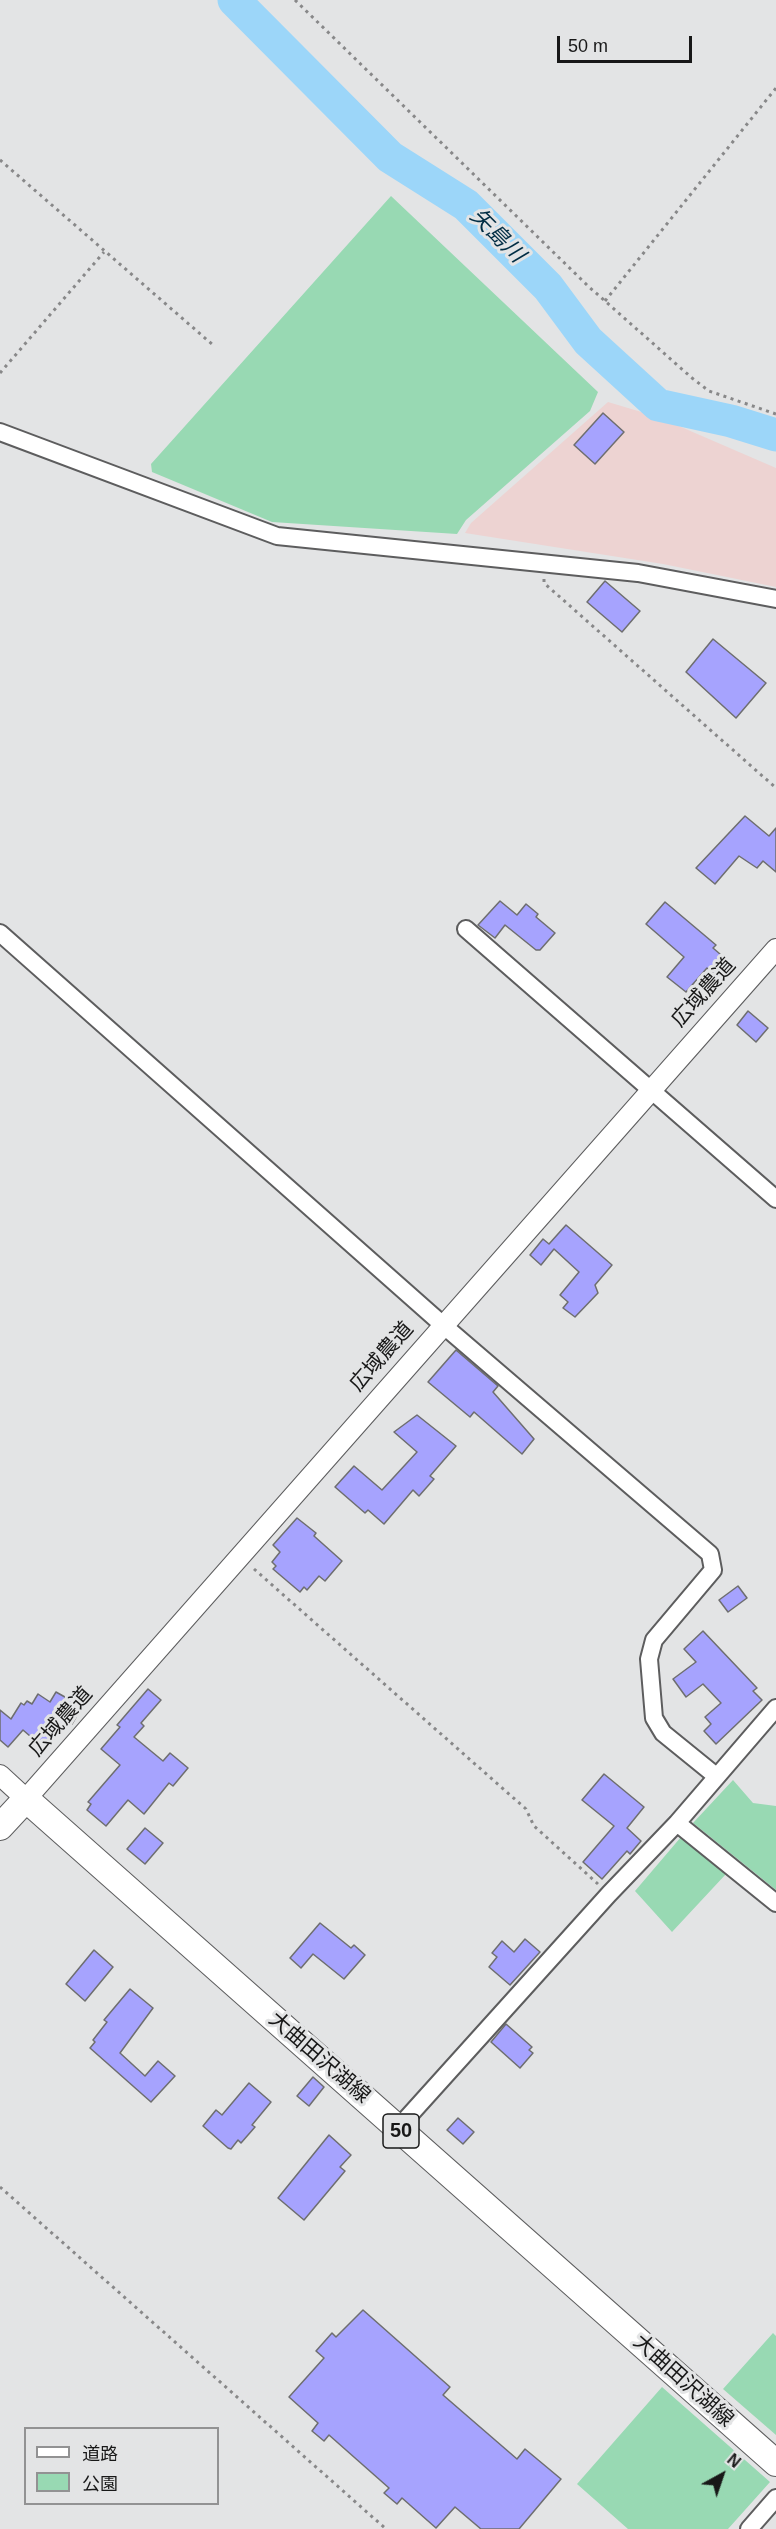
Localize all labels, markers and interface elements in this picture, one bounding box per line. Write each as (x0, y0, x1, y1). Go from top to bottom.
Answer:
scale bar (560, 24, 695, 62)
text: 50 m (568, 36, 608, 56)
water label: 矢島川 (464, 203, 530, 269)
street label: 広域農道 (667, 953, 741, 1033)
street label: 広域農道 (345, 1317, 419, 1397)
street label: 広域農道 (24, 1682, 98, 1762)
street label: 大曲田沢湖線 (263, 2007, 375, 2109)
road number: 50 (383, 2114, 419, 2148)
street label: 大曲田沢湖線 (628, 2329, 738, 2433)
legend (24, 2427, 219, 2505)
text: 道路 (82, 2444, 118, 2464)
north arrow (692, 2445, 752, 2505)
text: N (724, 2451, 744, 2471)
text: 公園 (82, 2474, 118, 2494)

